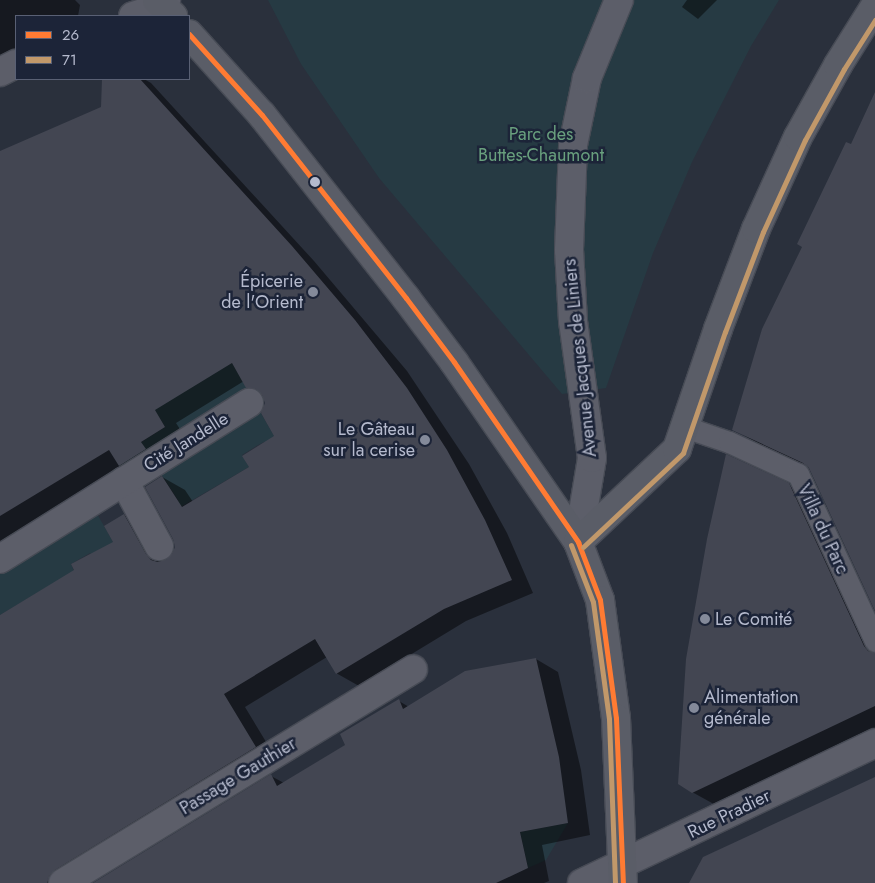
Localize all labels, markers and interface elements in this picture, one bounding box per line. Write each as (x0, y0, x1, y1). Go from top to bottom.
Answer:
legend (15, 15, 190, 80)
text: 26 (62, 24, 79, 46)
text: 71 (62, 49, 77, 71)
park label: Parc des Buttes-Chaumont (478, 124, 604, 166)
unlabelled marker (310, 177, 320, 187)
street label: Avenue Jacques de Liniers (559, 258, 601, 458)
place label: Épicerie de l'Orient (221, 271, 303, 314)
marker: Épicerie de l'Orient (307, 286, 319, 298)
street label: Cité Jandelle (140, 408, 232, 476)
place label: Le Gâteau sur la cerise (323, 419, 415, 462)
marker: Le Gâteau sur la cerise (419, 434, 431, 446)
street label: Villa du Parc (793, 481, 853, 577)
place label: Le Comité (715, 608, 792, 630)
marker: Le Comité (699, 613, 711, 625)
place label: Alimentation générale (704, 687, 799, 730)
marker: Alimentation générale (688, 702, 700, 714)
street label: Passage Gauthier (176, 733, 300, 819)
street label: Rue Pradier (684, 785, 774, 843)

